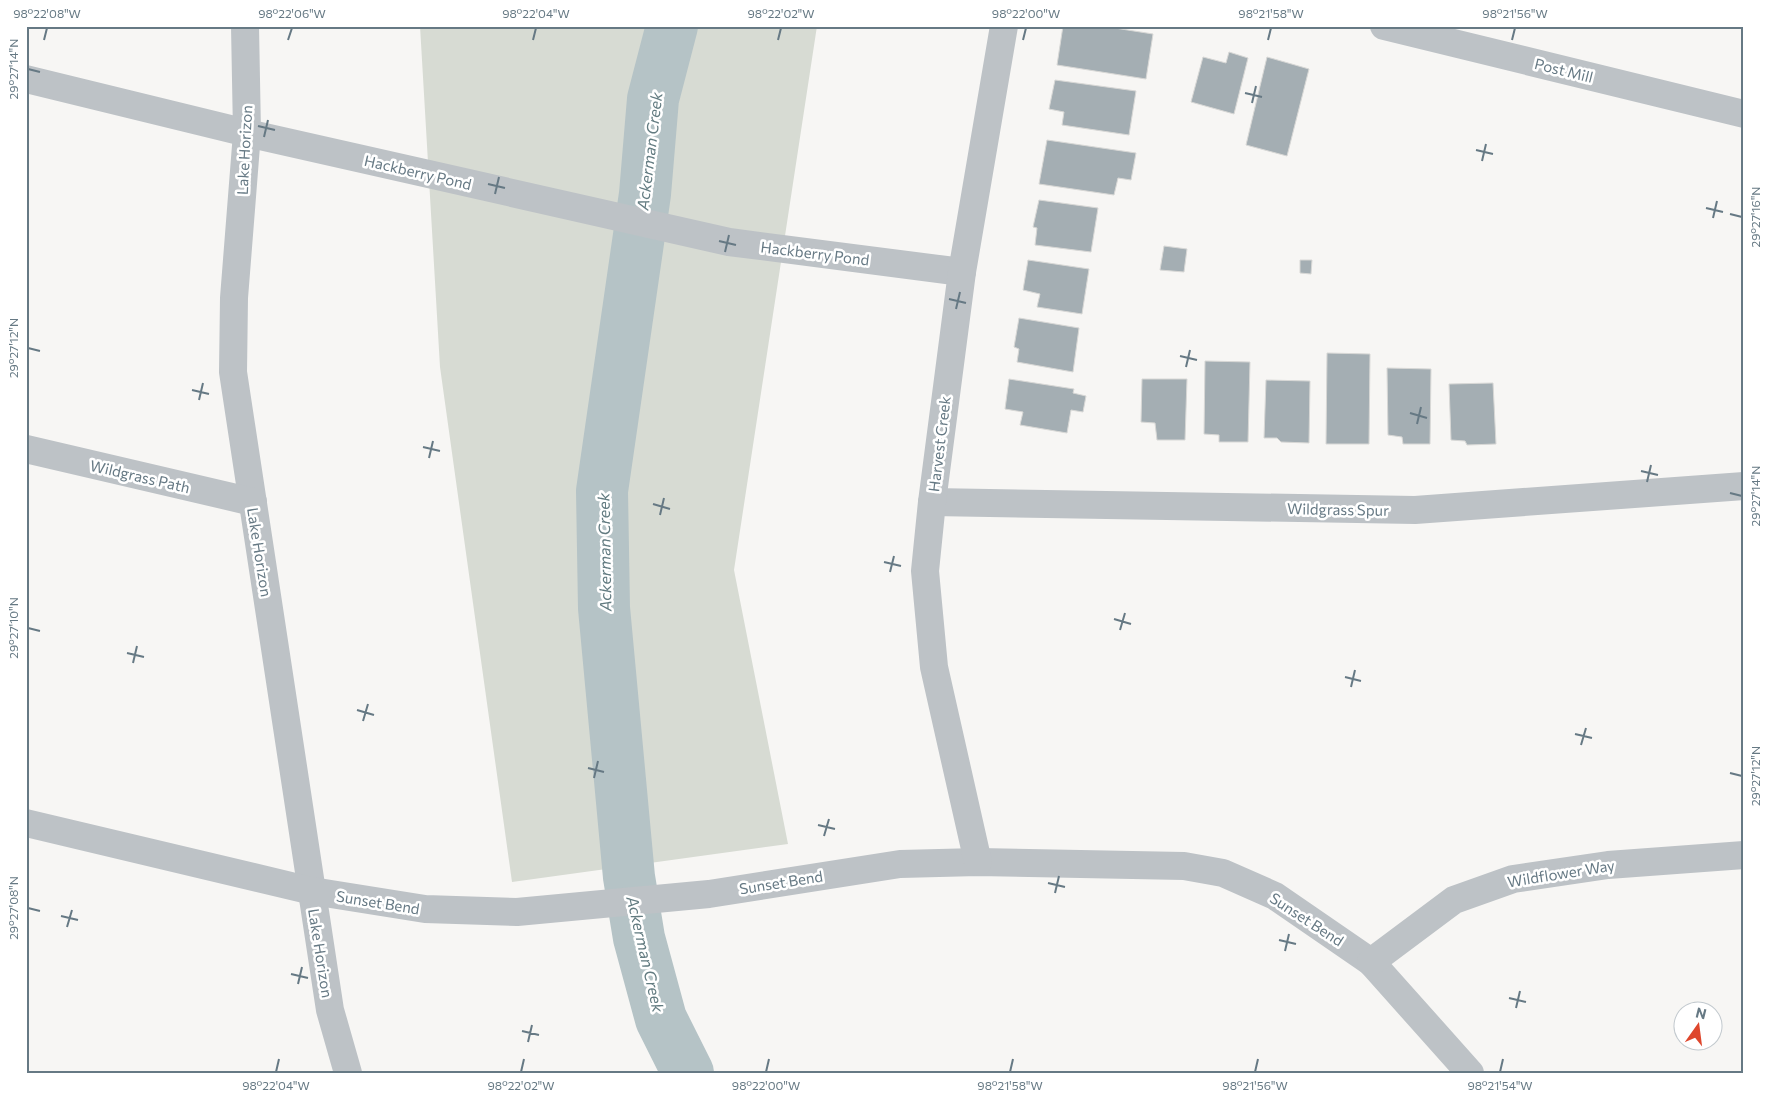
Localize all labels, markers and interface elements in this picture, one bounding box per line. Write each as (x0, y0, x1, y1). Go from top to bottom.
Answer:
text: 98°22'08"W (13, 6, 81, 20)
text: 98°22'06"W (258, 6, 326, 20)
text: 98°22'04"W (502, 6, 570, 20)
text: 98°22'02"W (747, 6, 815, 20)
text: 98°22'00"W (992, 6, 1060, 20)
text: 98°21'58"W (1238, 6, 1304, 20)
text: 98°21'56"W (1482, 6, 1548, 20)
text: 29°27'14"N (6, 39, 20, 99)
street label: Post Mill (1533, 54, 1595, 86)
water label: Ackerman Creek (632, 91, 666, 212)
street label: Lake Horizon (233, 105, 255, 195)
street label: Hackberry Pond (363, 151, 473, 193)
text: 29°27'16"N (1748, 187, 1762, 247)
street label: Hackberry Pond (760, 237, 870, 269)
text: 29°27'12"N (6, 318, 20, 378)
street label: Harvest Creek (924, 395, 954, 493)
street label: Wildgrass Path (88, 456, 192, 496)
text: 29°27'14"N (1748, 466, 1762, 526)
water label: Ackerman Creek (593, 492, 615, 612)
street label: Wildgrass Spur (1287, 499, 1389, 519)
street label: Lake Horizon (244, 506, 276, 598)
text: 29°27'10"N (6, 597, 20, 659)
text: 29°27'12"N (1748, 746, 1762, 806)
street label: Wildflower Way (1506, 856, 1616, 890)
street label: Sunset Bend (738, 867, 824, 897)
text: 29°27'08"N (6, 876, 20, 940)
street label: Sunset Bend (335, 887, 421, 917)
street label: Sunset Bend (1267, 889, 1347, 949)
water label: Ackerman Creek (623, 893, 669, 1014)
street label: Lake Horizon (305, 907, 337, 999)
north arrow (1672, 1002, 1722, 1052)
text: N (1694, 1003, 1708, 1022)
text: 98°22'04"W (242, 1078, 310, 1092)
text: 98°22'02"W (487, 1078, 555, 1092)
text: 98°22'00"W (732, 1078, 800, 1092)
text: 98°21'58"W (977, 1078, 1043, 1092)
text: 98°21'56"W (1222, 1078, 1288, 1092)
text: 98°21'54"W (1467, 1078, 1533, 1092)

